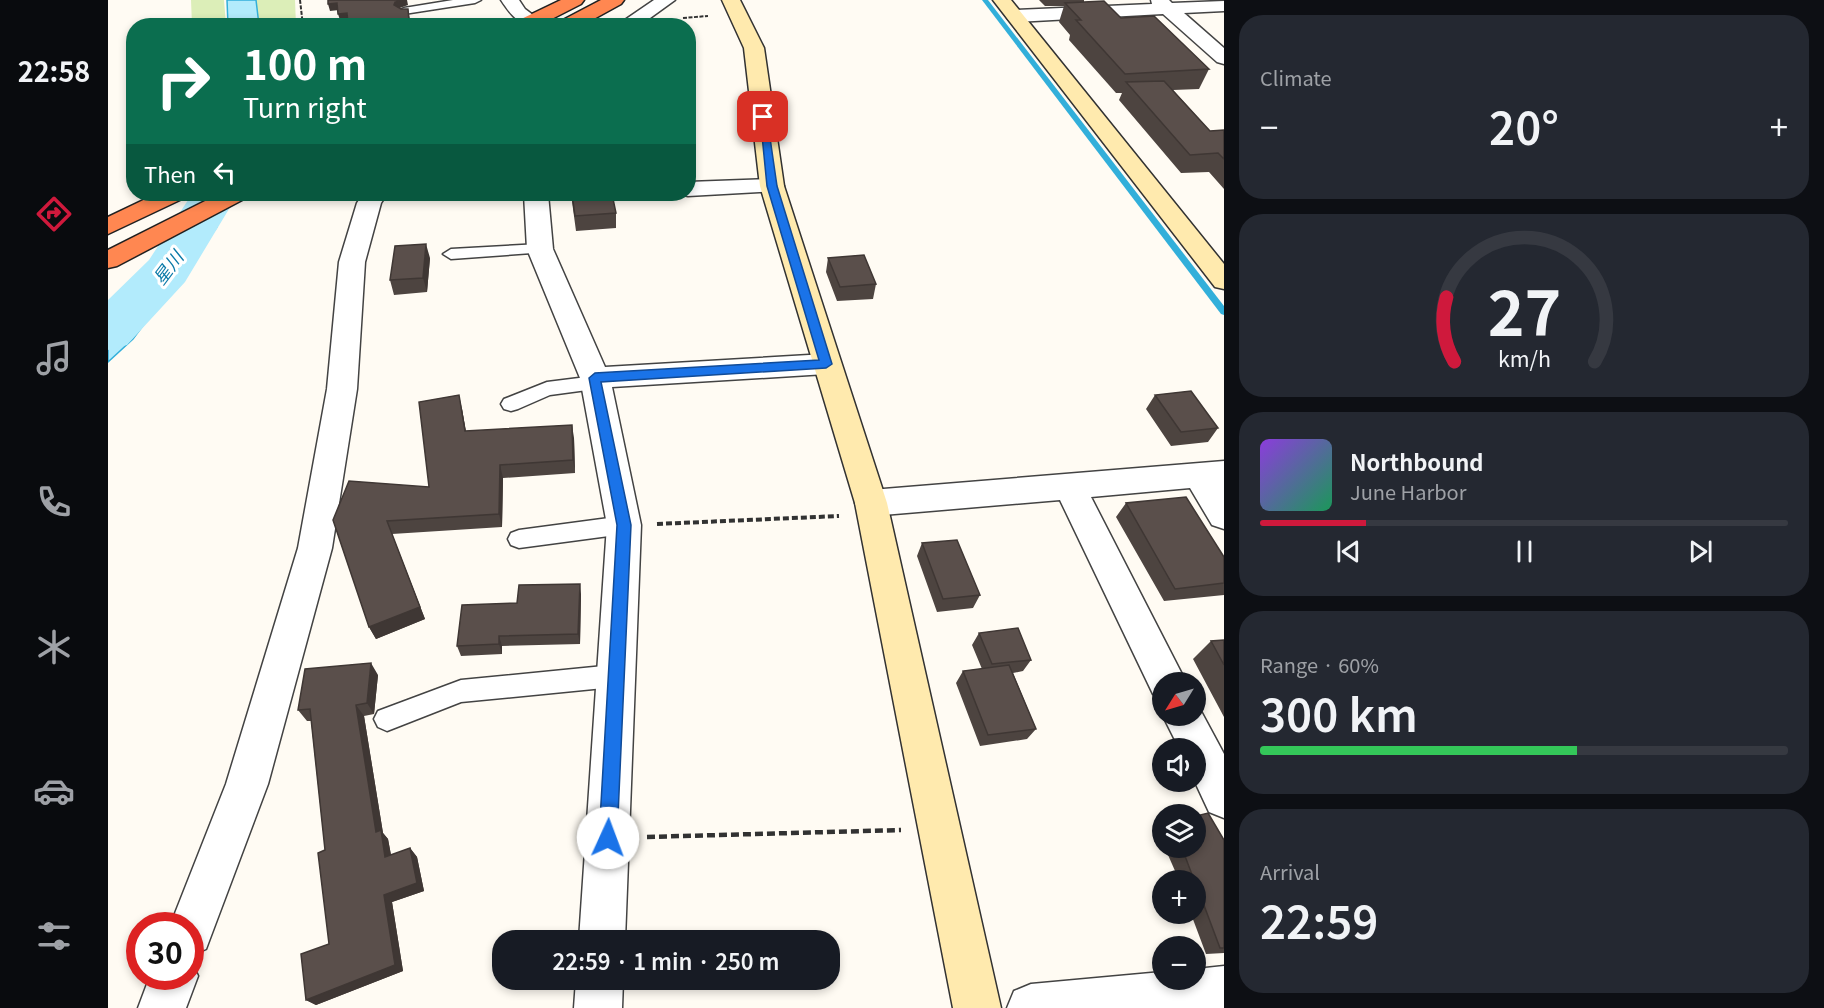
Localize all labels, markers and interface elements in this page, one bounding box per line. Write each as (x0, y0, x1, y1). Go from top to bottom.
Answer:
text: 100 m (243, 31, 367, 92)
icon: right (144, 42, 222, 120)
text: 22:58 (18, 51, 90, 90)
text: Climate (1260, 63, 1332, 92)
text: Turn right (243, 87, 367, 126)
pin (737, 91, 788, 142)
text: 20° (1489, 93, 1559, 158)
icon: arrive (746, 100, 779, 133)
text: − (1260, 102, 1278, 150)
text: + (1770, 102, 1788, 150)
icon: left (208, 156, 241, 189)
text: Then (144, 157, 196, 189)
icon: directions (33, 193, 75, 235)
water label: 星川 (146, 243, 189, 289)
text: 27 (1487, 265, 1561, 355)
icon: music (33, 337, 75, 379)
text: km/h (1497, 343, 1551, 374)
text: Northbound (1350, 445, 1483, 477)
text: June Harbor (1350, 477, 1466, 506)
icon: phone (33, 481, 75, 523)
icon: previous (1332, 535, 1365, 568)
icon: pause (1508, 535, 1541, 568)
icon: next (1684, 535, 1717, 568)
icon: climate (33, 626, 75, 668)
text: Range · 60% (1260, 650, 1379, 679)
north arrow (1152, 672, 1206, 726)
map controls (1152, 672, 1206, 990)
text: 300 km (1260, 680, 1418, 745)
button: sound (1152, 738, 1206, 792)
icon: car (33, 770, 75, 812)
button: layers (1152, 804, 1206, 858)
position arrow (576, 806, 640, 870)
text: Arrival (1260, 857, 1320, 886)
button: + (1152, 870, 1206, 924)
text: 22:59 (1260, 887, 1378, 952)
speed limit sign: 30 (126, 912, 204, 990)
icon: filters (33, 915, 75, 957)
button: − (1152, 936, 1206, 990)
text: 22:59 · 1 min · 250 m (553, 944, 779, 976)

